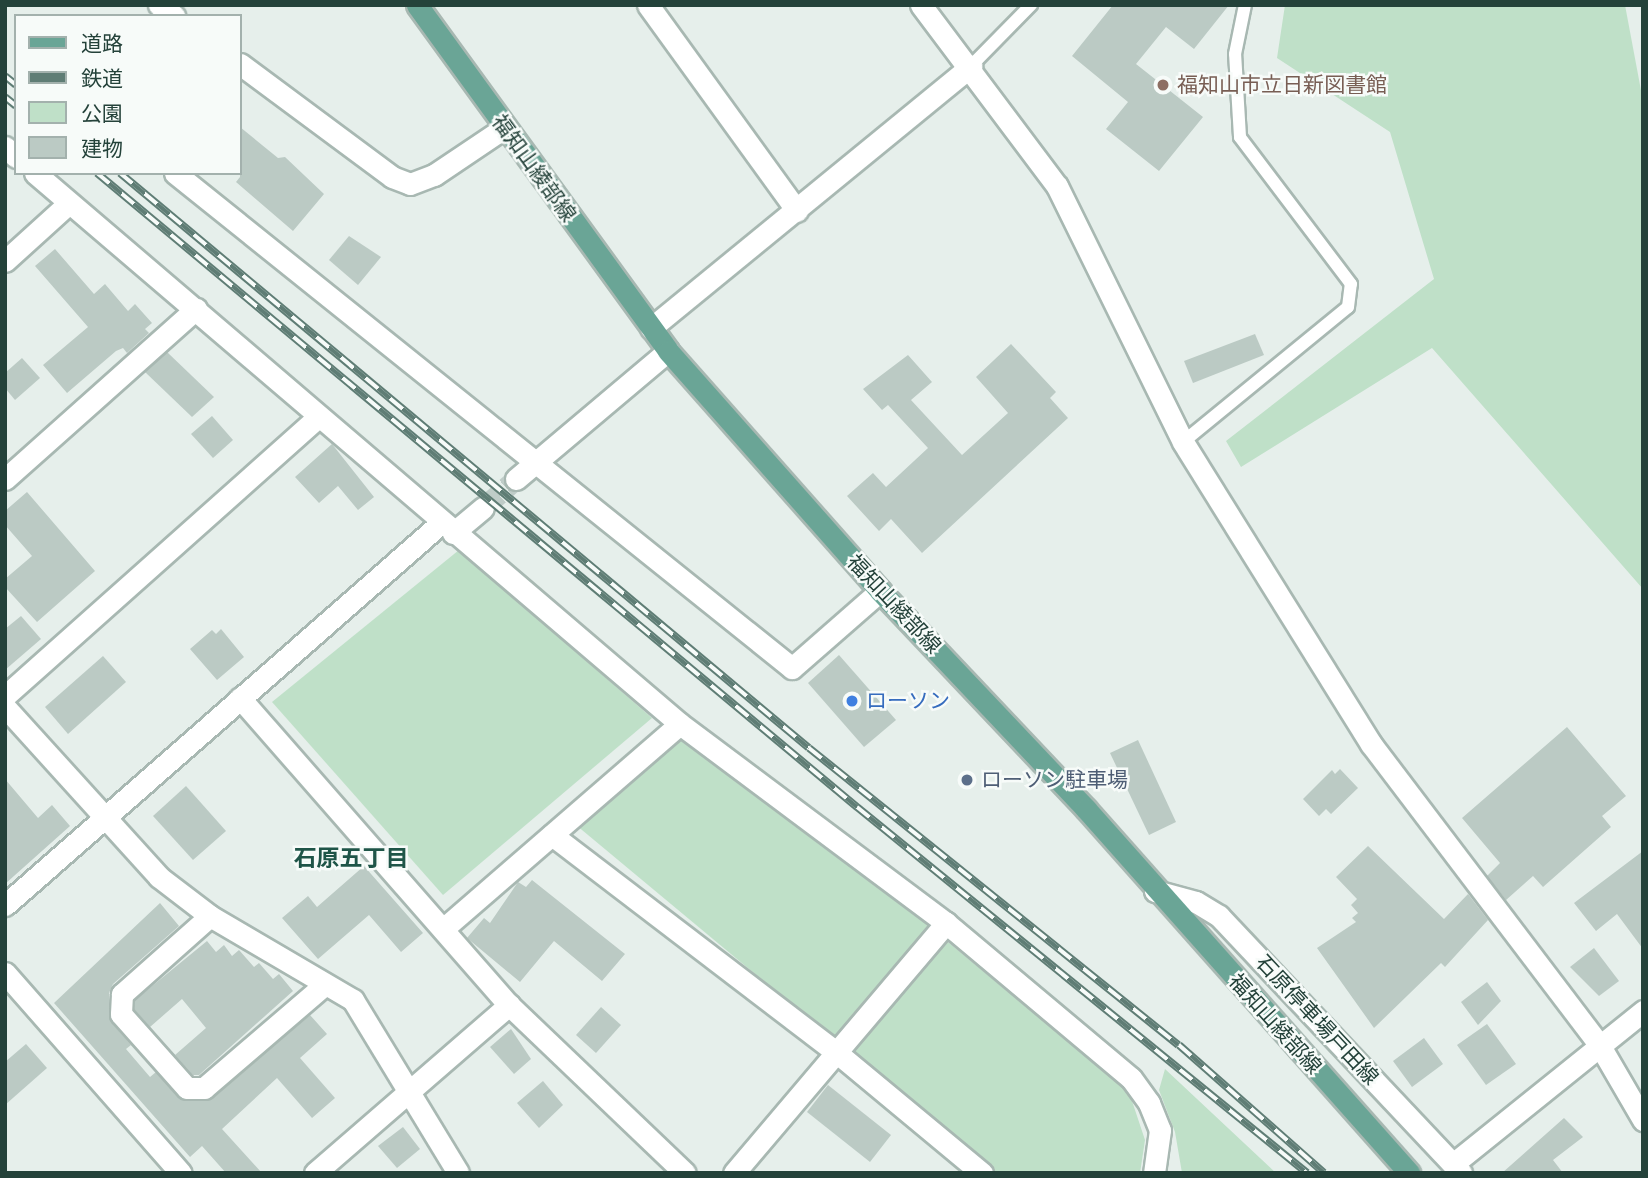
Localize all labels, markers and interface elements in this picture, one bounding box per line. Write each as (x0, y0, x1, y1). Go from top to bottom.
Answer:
legend (14, 14, 242, 175)
text: 道路 (81, 29, 123, 59)
text: 鉄道 (81, 64, 123, 94)
place label: 福知山市立日新図書館 (1177, 72, 1387, 98)
marker: 福知山市立日新図書館 (1155, 77, 1171, 93)
text: 公園 (81, 99, 123, 129)
street label: 福知山綾部線 (487, 110, 581, 226)
text: 建物 (81, 134, 123, 164)
street label: 福知山綾部線 (842, 549, 946, 659)
place label: ローソン (866, 688, 950, 714)
marker: ローソン (844, 693, 860, 709)
place label: ローソン駐車場 (981, 767, 1128, 793)
marker: ローソン駐車場 (959, 772, 975, 788)
district label: 石原五丁目 (294, 845, 408, 873)
street label: 石原停車場戸田線 (1250, 950, 1384, 1090)
street label: 福知山綾部線 (1223, 969, 1327, 1079)

